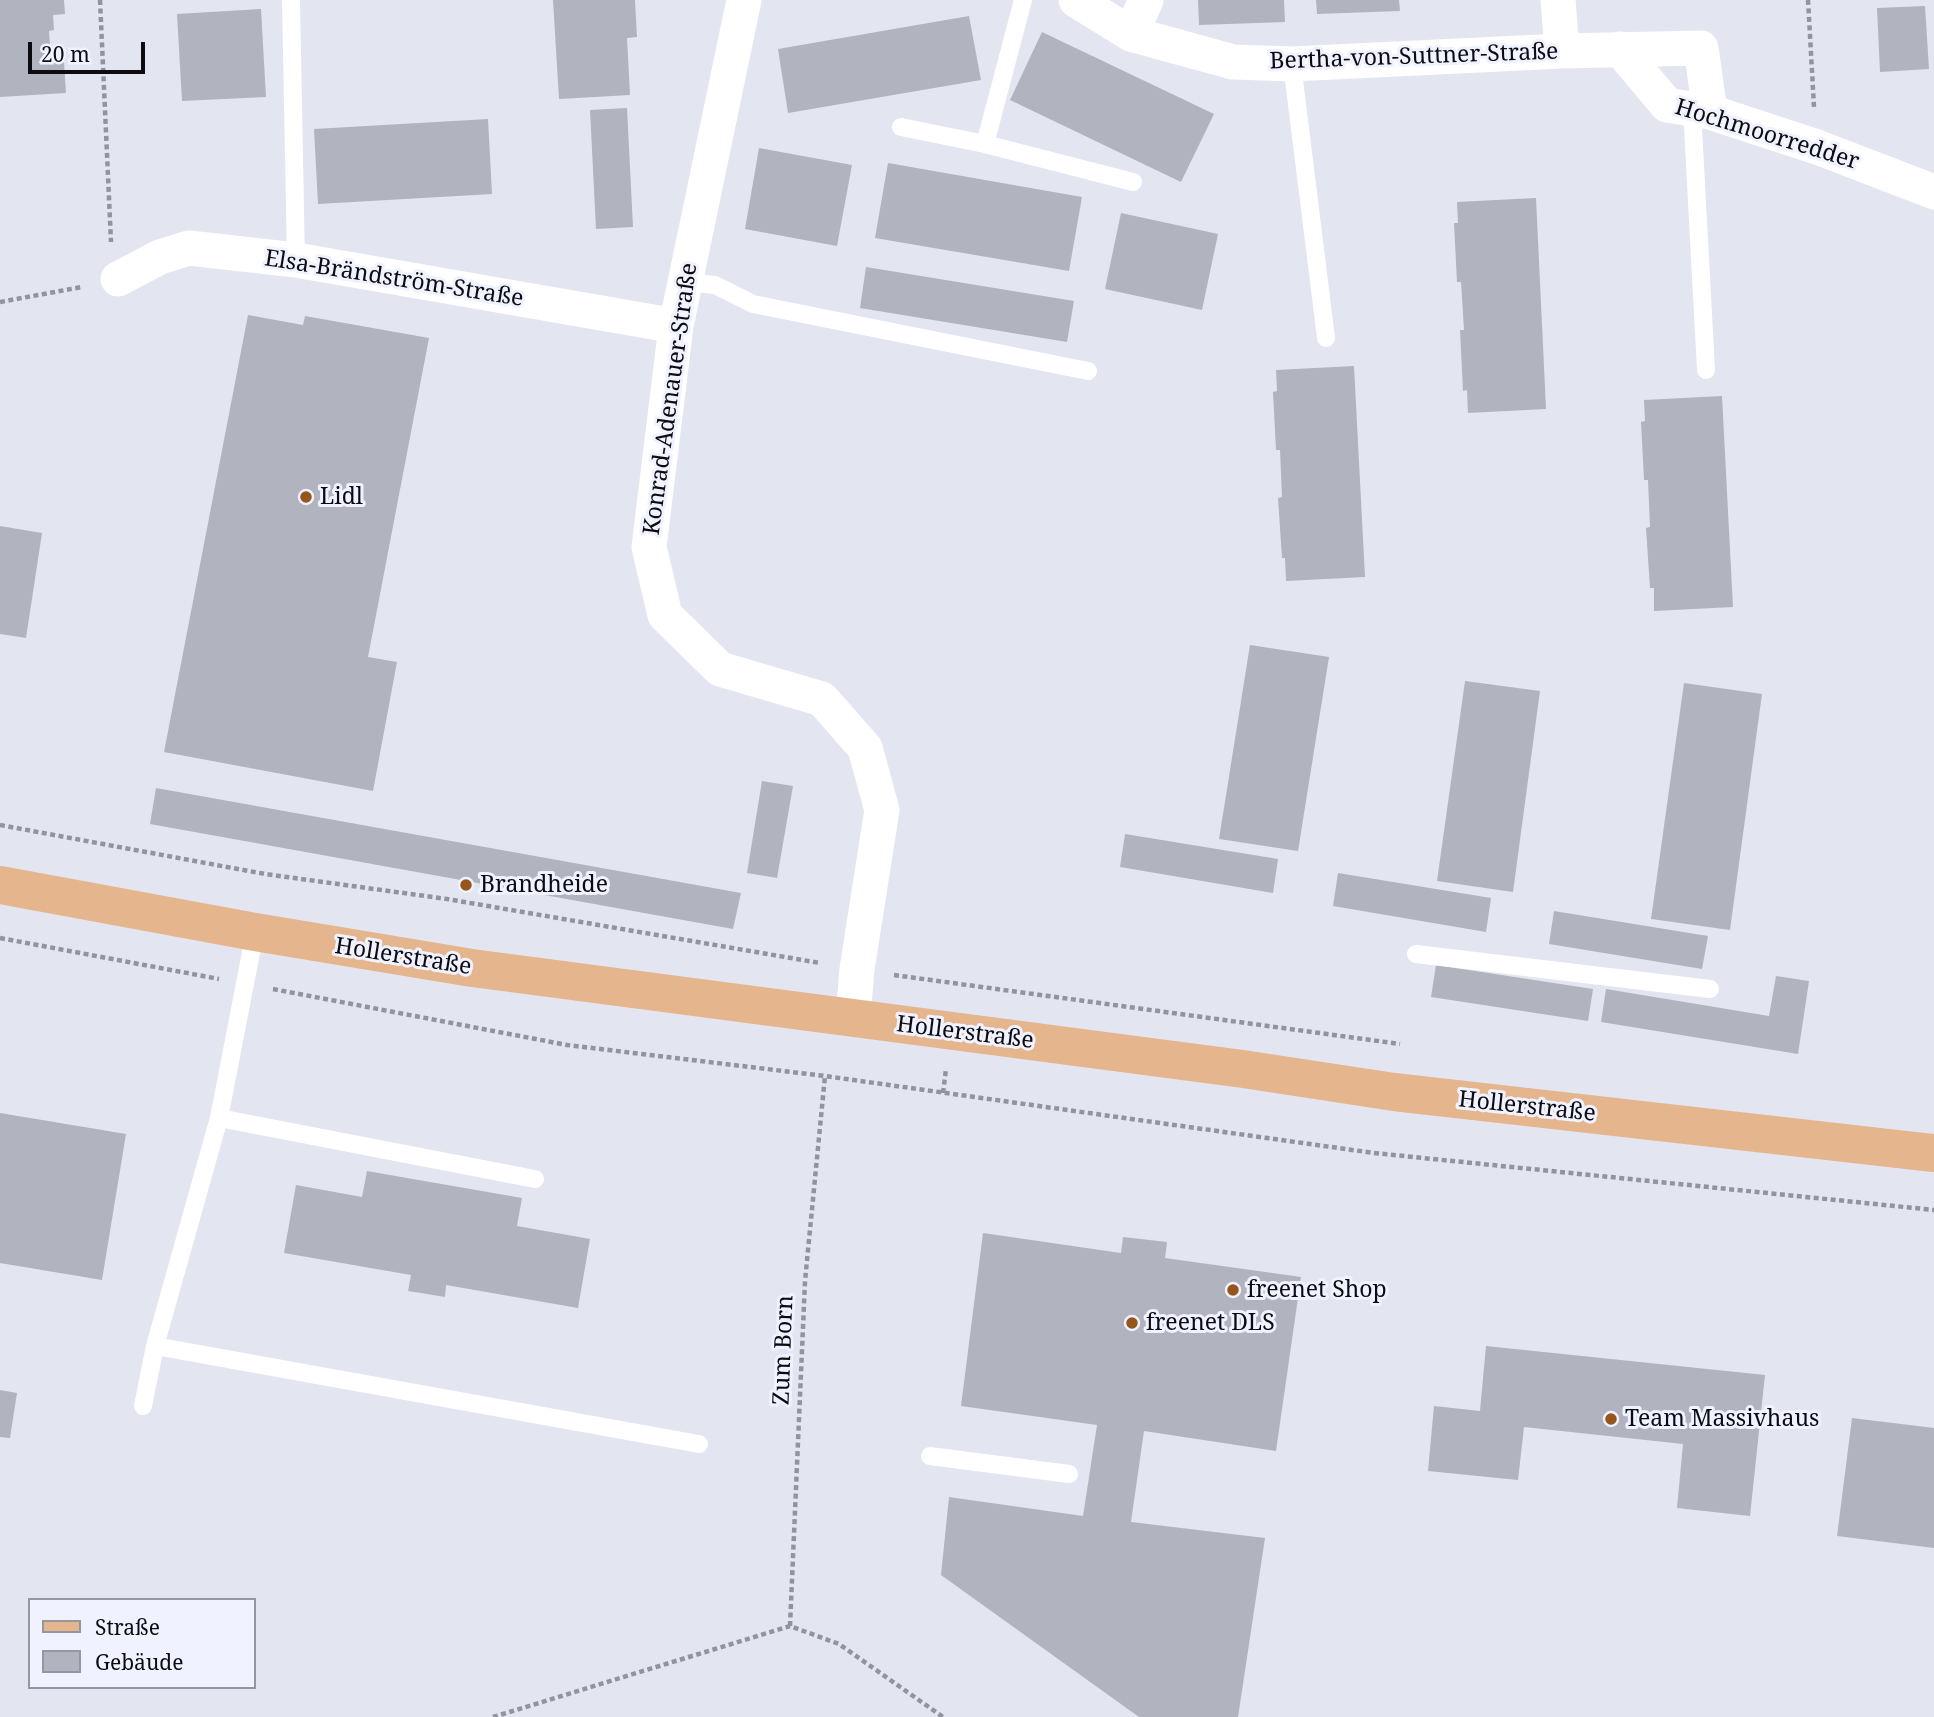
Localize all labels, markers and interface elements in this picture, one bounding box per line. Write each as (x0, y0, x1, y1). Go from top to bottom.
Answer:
scale bar (32, 28, 149, 72)
street label: Bertha-von-Suttner-Straße (1269, 38, 1559, 76)
text: 20 m (41, 40, 90, 68)
street label: Hochmoorredder (1672, 94, 1862, 176)
street label: Elsa-Brändström-Straße (263, 245, 525, 313)
street label: Konrad-Adenauer-Straße (638, 261, 704, 537)
place label: Lidl (320, 483, 363, 511)
marker: Lidl (298, 489, 314, 505)
place label: Brandheide (480, 871, 608, 899)
marker: Brandheide (458, 877, 474, 893)
street label: Hollerstraße (333, 933, 473, 981)
street label: Hollerstraße (895, 1011, 1035, 1055)
street label: Hollerstraße (1457, 1086, 1597, 1128)
place label: freenet Shop (1247, 1276, 1387, 1304)
marker: freenet Shop (1225, 1282, 1241, 1298)
street label: Zum Born (768, 1295, 800, 1405)
place label: freenet DLS (1146, 1309, 1275, 1337)
marker: freenet DLS (1124, 1315, 1140, 1331)
place label: Team Massivhaus (1625, 1405, 1819, 1433)
marker: Team Massivhaus (1603, 1411, 1619, 1427)
legend (28, 1598, 256, 1689)
text: Straße (95, 1613, 160, 1641)
text: Gebäude (95, 1648, 183, 1676)

